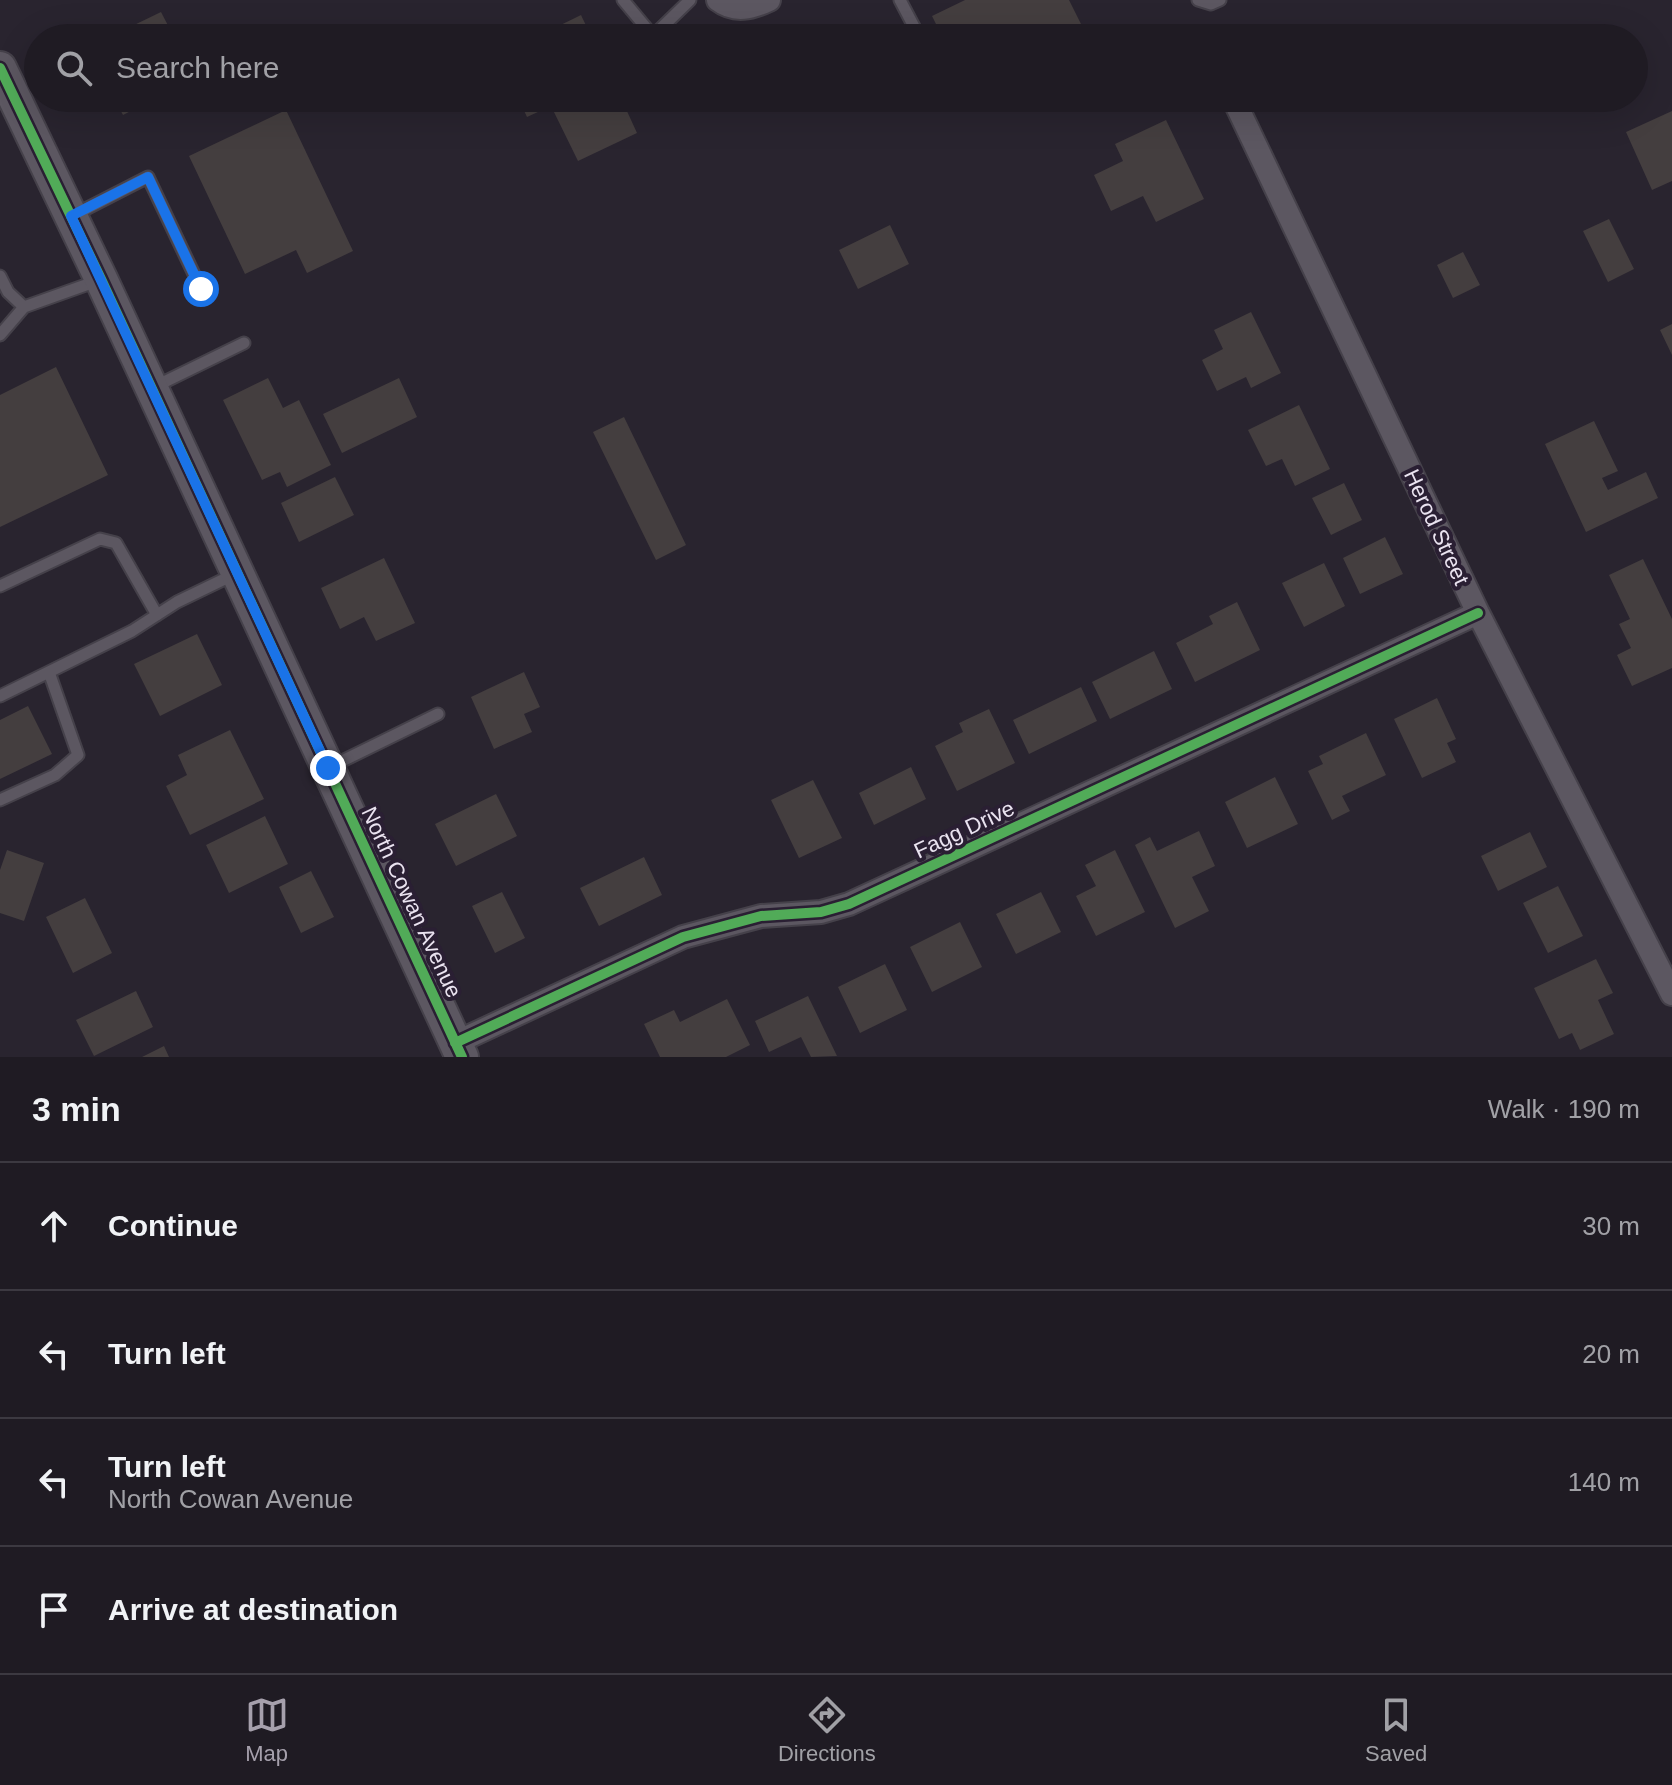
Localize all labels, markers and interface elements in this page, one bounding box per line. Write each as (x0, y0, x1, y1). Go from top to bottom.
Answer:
search box (24, 24, 1648, 112)
icon: search (52, 46, 96, 90)
text: Search here (116, 51, 279, 84)
route start (183, 271, 219, 307)
street label: Herod Street (1399, 465, 1474, 589)
route end (310, 750, 346, 786)
street label: Fagg Drive (910, 795, 1018, 864)
street label: North Cowan Avenue (356, 803, 467, 1002)
text: 3 min (32, 1090, 121, 1128)
text: Walk · 190 m (1488, 1094, 1640, 1124)
icon: ahead (32, 1204, 76, 1248)
text: Continue (108, 1209, 238, 1242)
text: 30 m (1582, 1211, 1640, 1241)
icon: left (32, 1332, 76, 1376)
text: Turn left (108, 1337, 226, 1370)
text: 20 m (1582, 1339, 1640, 1369)
text: Turn left (108, 1450, 226, 1483)
icon: left (32, 1460, 76, 1504)
text: 140 m (1568, 1467, 1640, 1497)
text: North Cowan Avenue (108, 1484, 353, 1514)
icon: arrive (32, 1588, 76, 1632)
text: Arrive at destination (108, 1593, 398, 1626)
tab: Map (245, 1693, 289, 1767)
tab: Directions (778, 1693, 876, 1767)
tab: Saved (1365, 1693, 1427, 1767)

